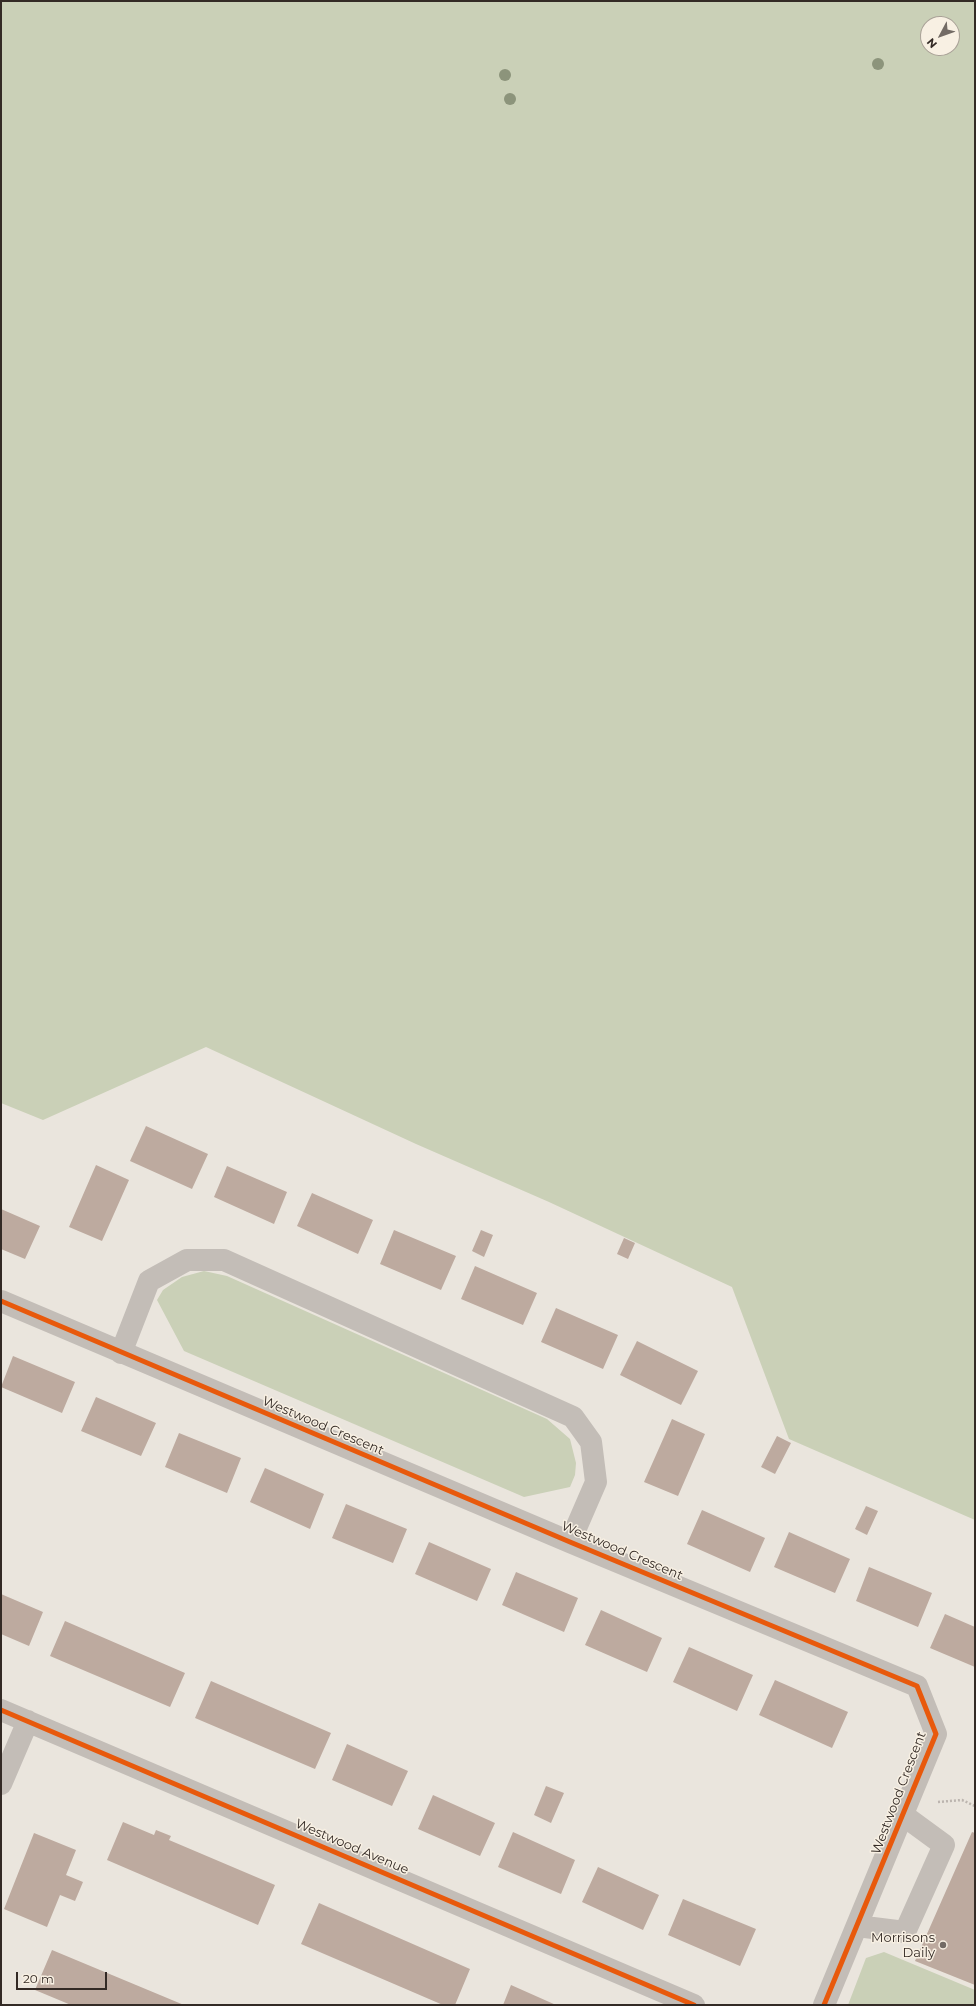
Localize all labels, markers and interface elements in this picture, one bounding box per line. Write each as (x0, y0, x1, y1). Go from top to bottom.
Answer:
north arrow (920, 16, 960, 56)
text: N (924, 35, 940, 51)
street label: Westwood Crescent (260, 1393, 386, 1459)
street label: Westwood Crescent (559, 1518, 685, 1584)
street label: Westwood Crescent (868, 1729, 930, 1857)
street label: Westwood Avenue (293, 1816, 411, 1878)
place label: Morrisons Daily (871, 1930, 935, 1961)
marker: Morrisons Daily (938, 1940, 948, 1950)
scale bar (18, 1964, 109, 1990)
text: 20 m (23, 1971, 54, 1986)

